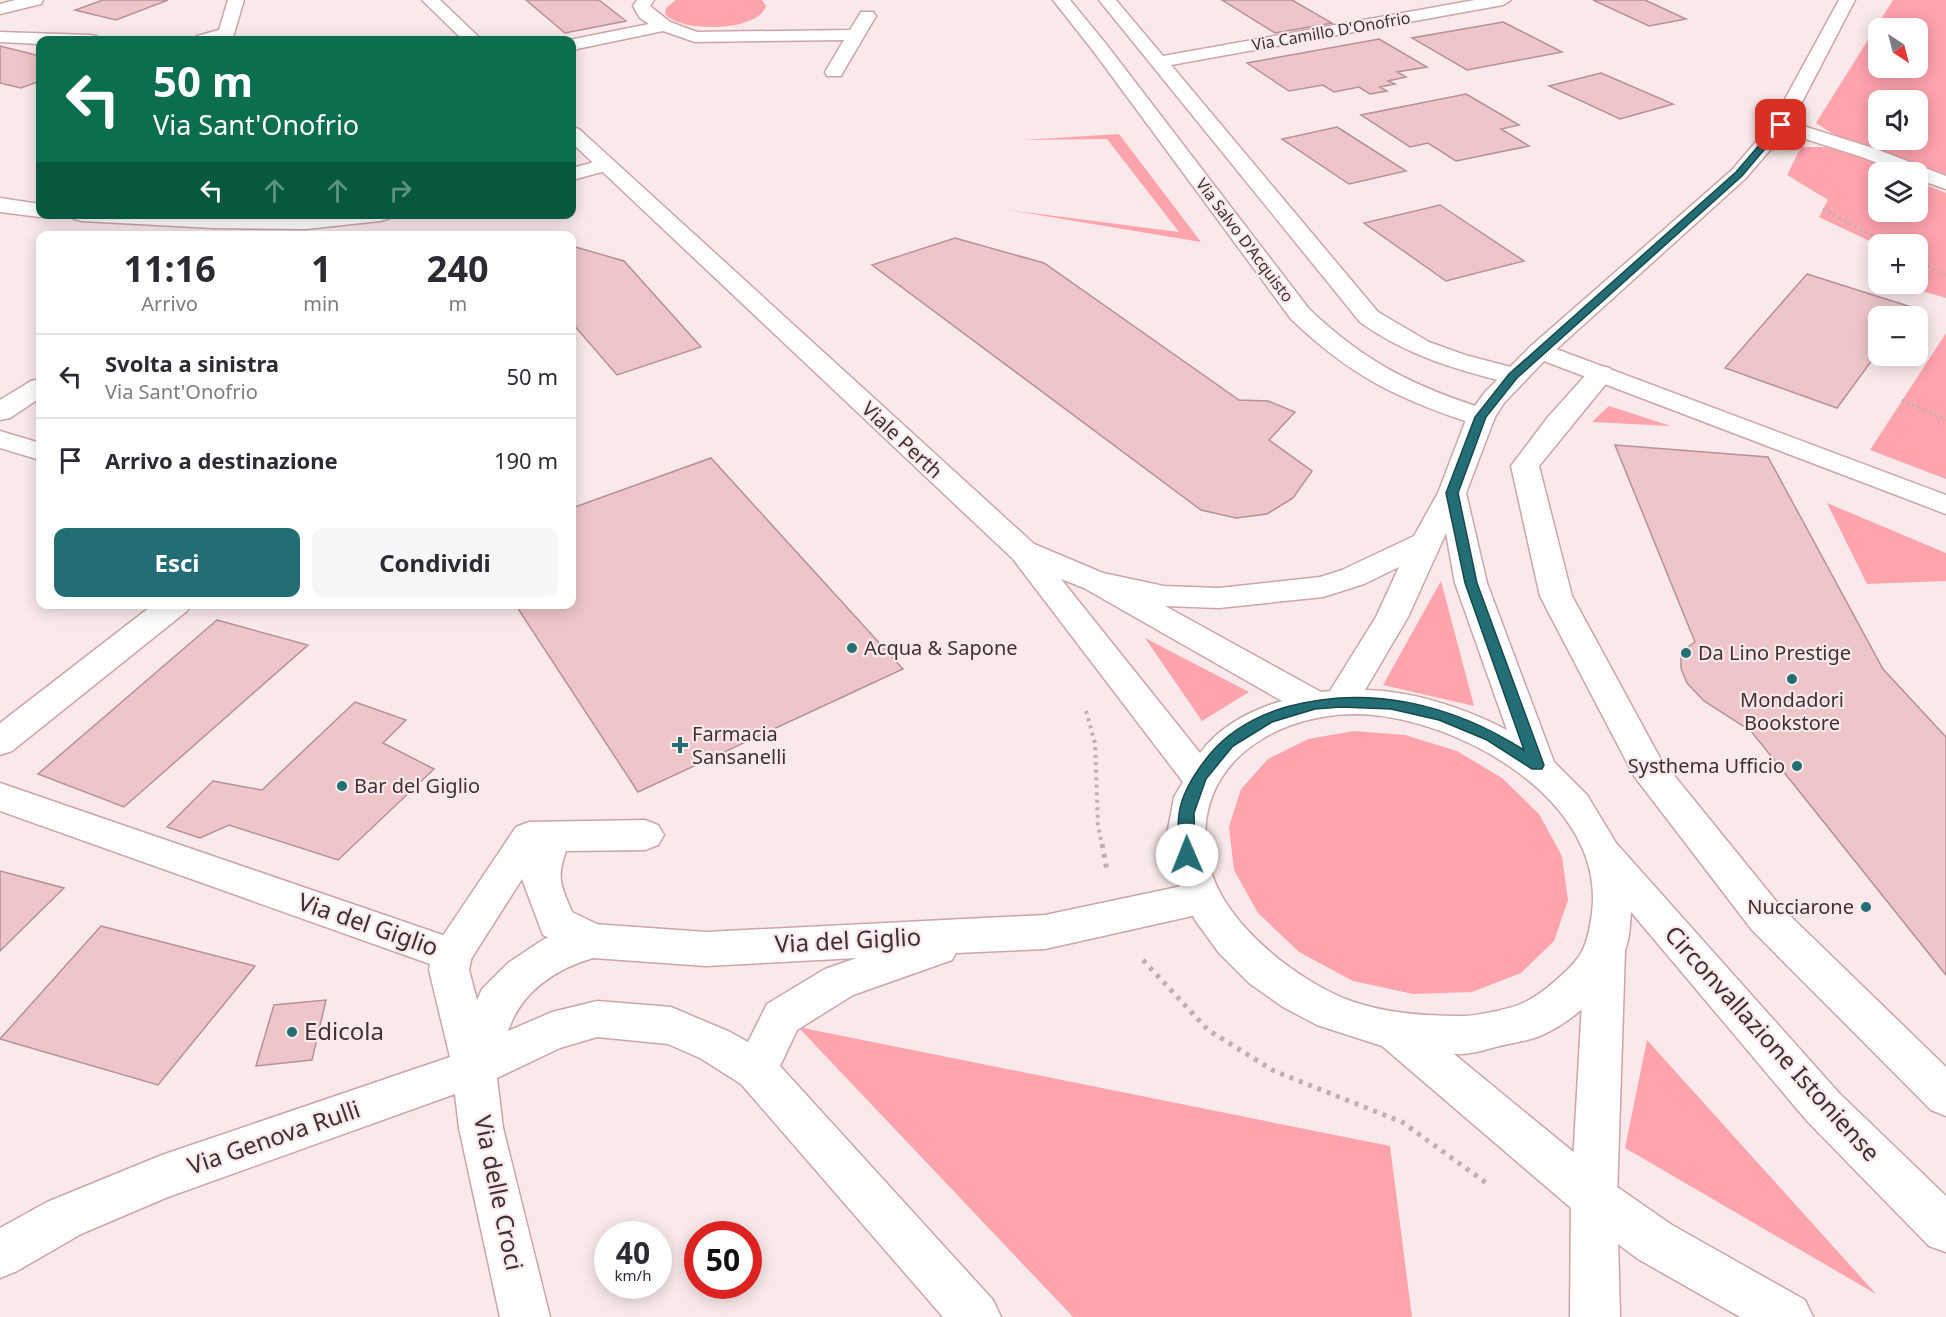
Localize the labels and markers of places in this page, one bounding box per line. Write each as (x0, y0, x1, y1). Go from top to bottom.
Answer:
pin (1755, 99, 1806, 150)
place label: Acqua & Sapone (864, 634, 1018, 661)
place label: Da Lino Prestige (1698, 639, 1851, 666)
marker: Acqua & Sapone (845, 641, 859, 655)
marker: Da Lino Prestige (1679, 646, 1693, 660)
marker: Mondadori Bookstore (1785, 672, 1799, 686)
place label: Mondadori Bookstore (1740, 686, 1844, 736)
place label: Farmacia Sansanelli (692, 720, 786, 770)
marker: Farmacia Sansanelli (673, 738, 687, 752)
place label: Systhema Ufficio (1628, 752, 1785, 779)
marker: Systhema Ufficio (1790, 759, 1804, 773)
place label: Bar del Giglio (354, 772, 480, 799)
marker: Bar del Giglio (335, 779, 349, 793)
place label: Nucciarone (1747, 893, 1854, 920)
marker: Nucciarone (1859, 900, 1873, 914)
place label: Edicola (304, 1014, 384, 1047)
marker: Edicola (285, 1025, 299, 1039)

